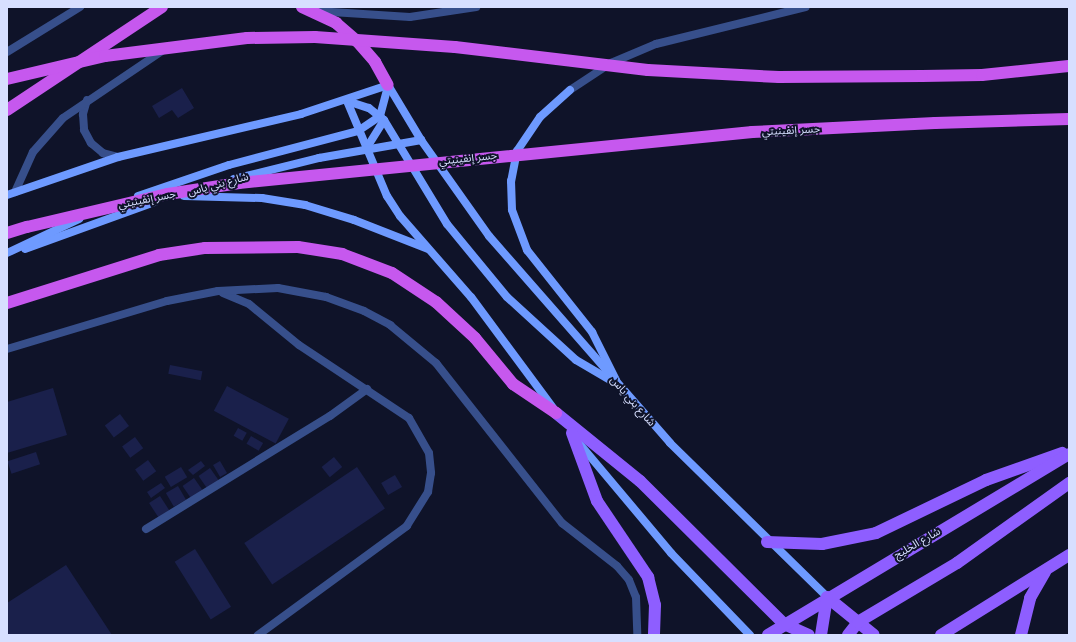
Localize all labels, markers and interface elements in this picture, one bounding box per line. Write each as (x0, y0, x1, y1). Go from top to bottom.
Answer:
street label: جسر إنفينيتي (761, 122, 821, 138)
street label: جسر إنفينيتي (438, 148, 498, 168)
street label: شارع بني ياس (186, 170, 250, 198)
street label: جسر إنفينيتي (117, 187, 177, 211)
street label: شارع بني ياس (608, 373, 658, 429)
street label: شارع الخليج (891, 524, 943, 562)

